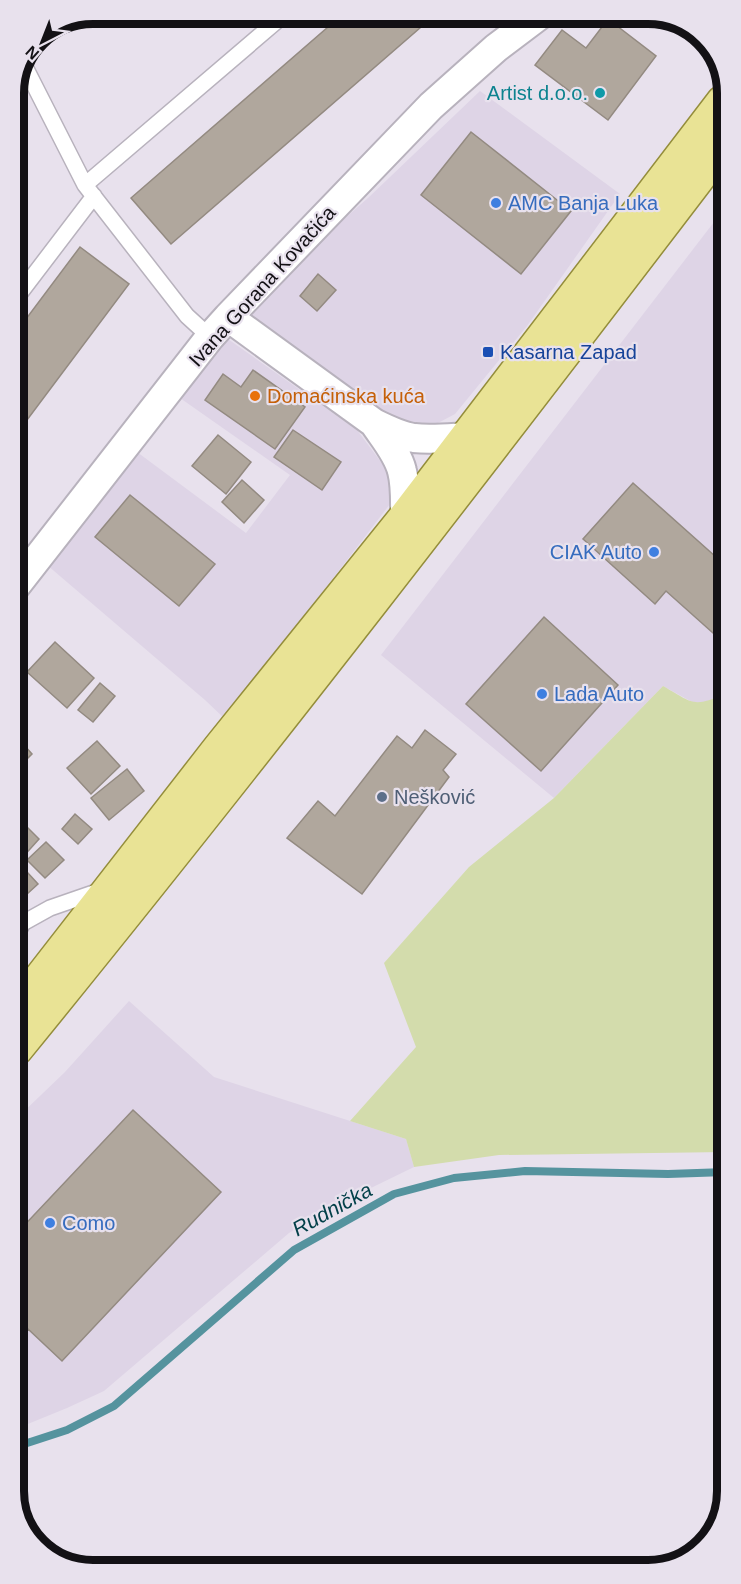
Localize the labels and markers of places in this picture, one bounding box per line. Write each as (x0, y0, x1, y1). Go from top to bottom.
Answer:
place label: Artist d.o.o. (487, 82, 588, 104)
marker: Artist d.o.o. (593, 86, 607, 100)
place label: AMC Banja Luka (508, 192, 659, 214)
marker: AMC Banja Luka (489, 196, 503, 210)
place label: Kasarna Zapad (500, 341, 637, 363)
marker: Kasarna Zapad (481, 345, 495, 359)
place label: Domaćinska kuća (267, 385, 426, 407)
marker: Domaćinska kuća (248, 389, 262, 403)
place label: CIAK Auto (550, 541, 642, 563)
marker: CIAK Auto (647, 545, 661, 559)
place label: Lada Auto (554, 683, 644, 705)
marker: Lada Auto (535, 687, 549, 701)
place label: Nešković (394, 786, 475, 808)
marker: Nešković (375, 790, 389, 804)
place label: Como (62, 1212, 115, 1234)
marker: Como (43, 1216, 57, 1230)

